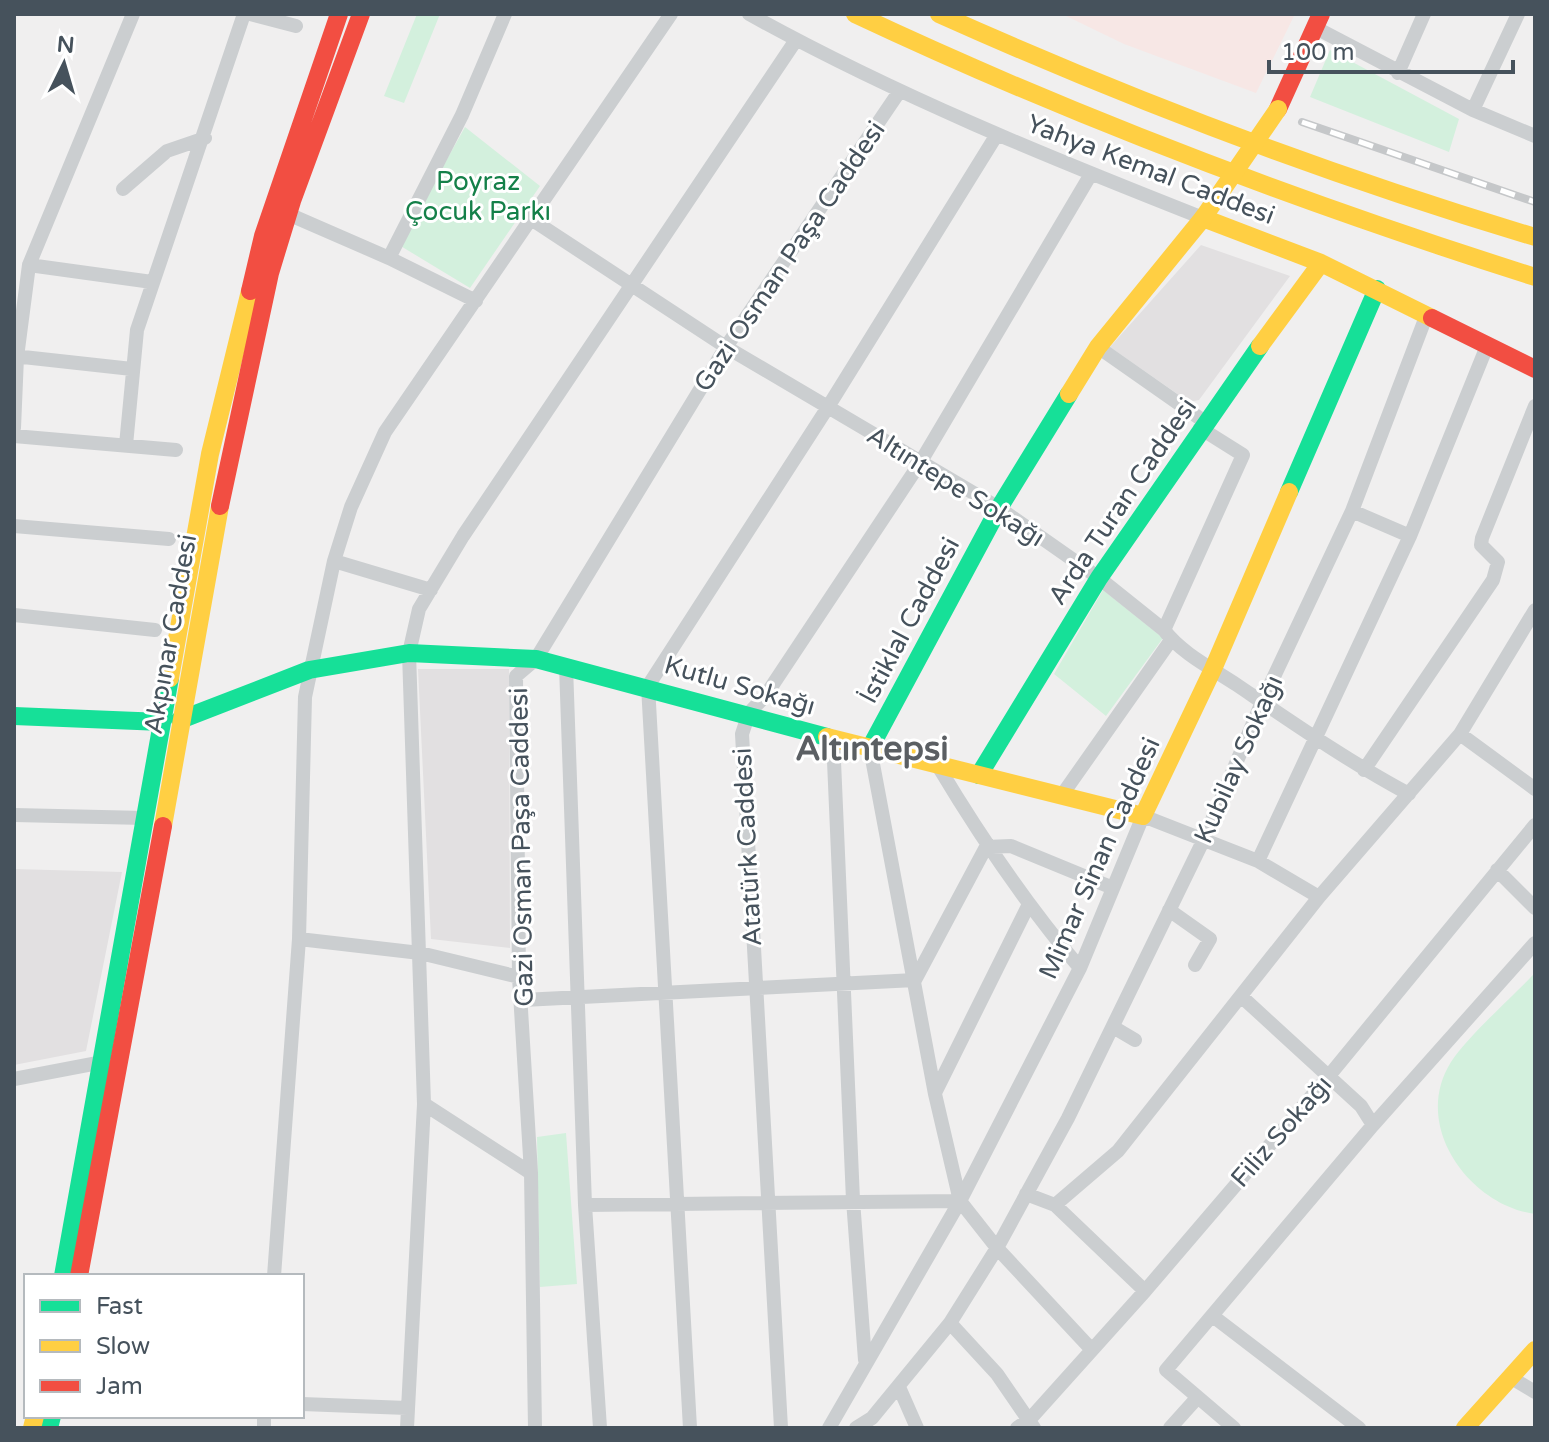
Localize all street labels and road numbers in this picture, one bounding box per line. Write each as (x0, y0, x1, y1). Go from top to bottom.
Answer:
street label: Yahya Kemal Caddesi (1023, 108, 1279, 231)
street label: Gazi Osman Paşa Caddesi (687, 115, 892, 397)
street label: Arda Turan Caddesi (1042, 392, 1203, 611)
street label: Altıntepe Sokağı (861, 419, 1050, 553)
street label: Akpınar Caddesi (138, 532, 203, 737)
street label: İstiklal Caddesi (853, 532, 966, 709)
street label: Kutlu Sokağı (661, 649, 819, 722)
street label: Kubilay Sokağı (1187, 670, 1289, 848)
street label: Gazi Osman Paşa Caddesi (503, 687, 540, 1007)
street label: Mimar Sinan Caddesi (1032, 733, 1167, 984)
street label: Atatürk Caddesi (727, 747, 768, 947)
street label: Filiz Sokağı (1224, 1069, 1338, 1194)

